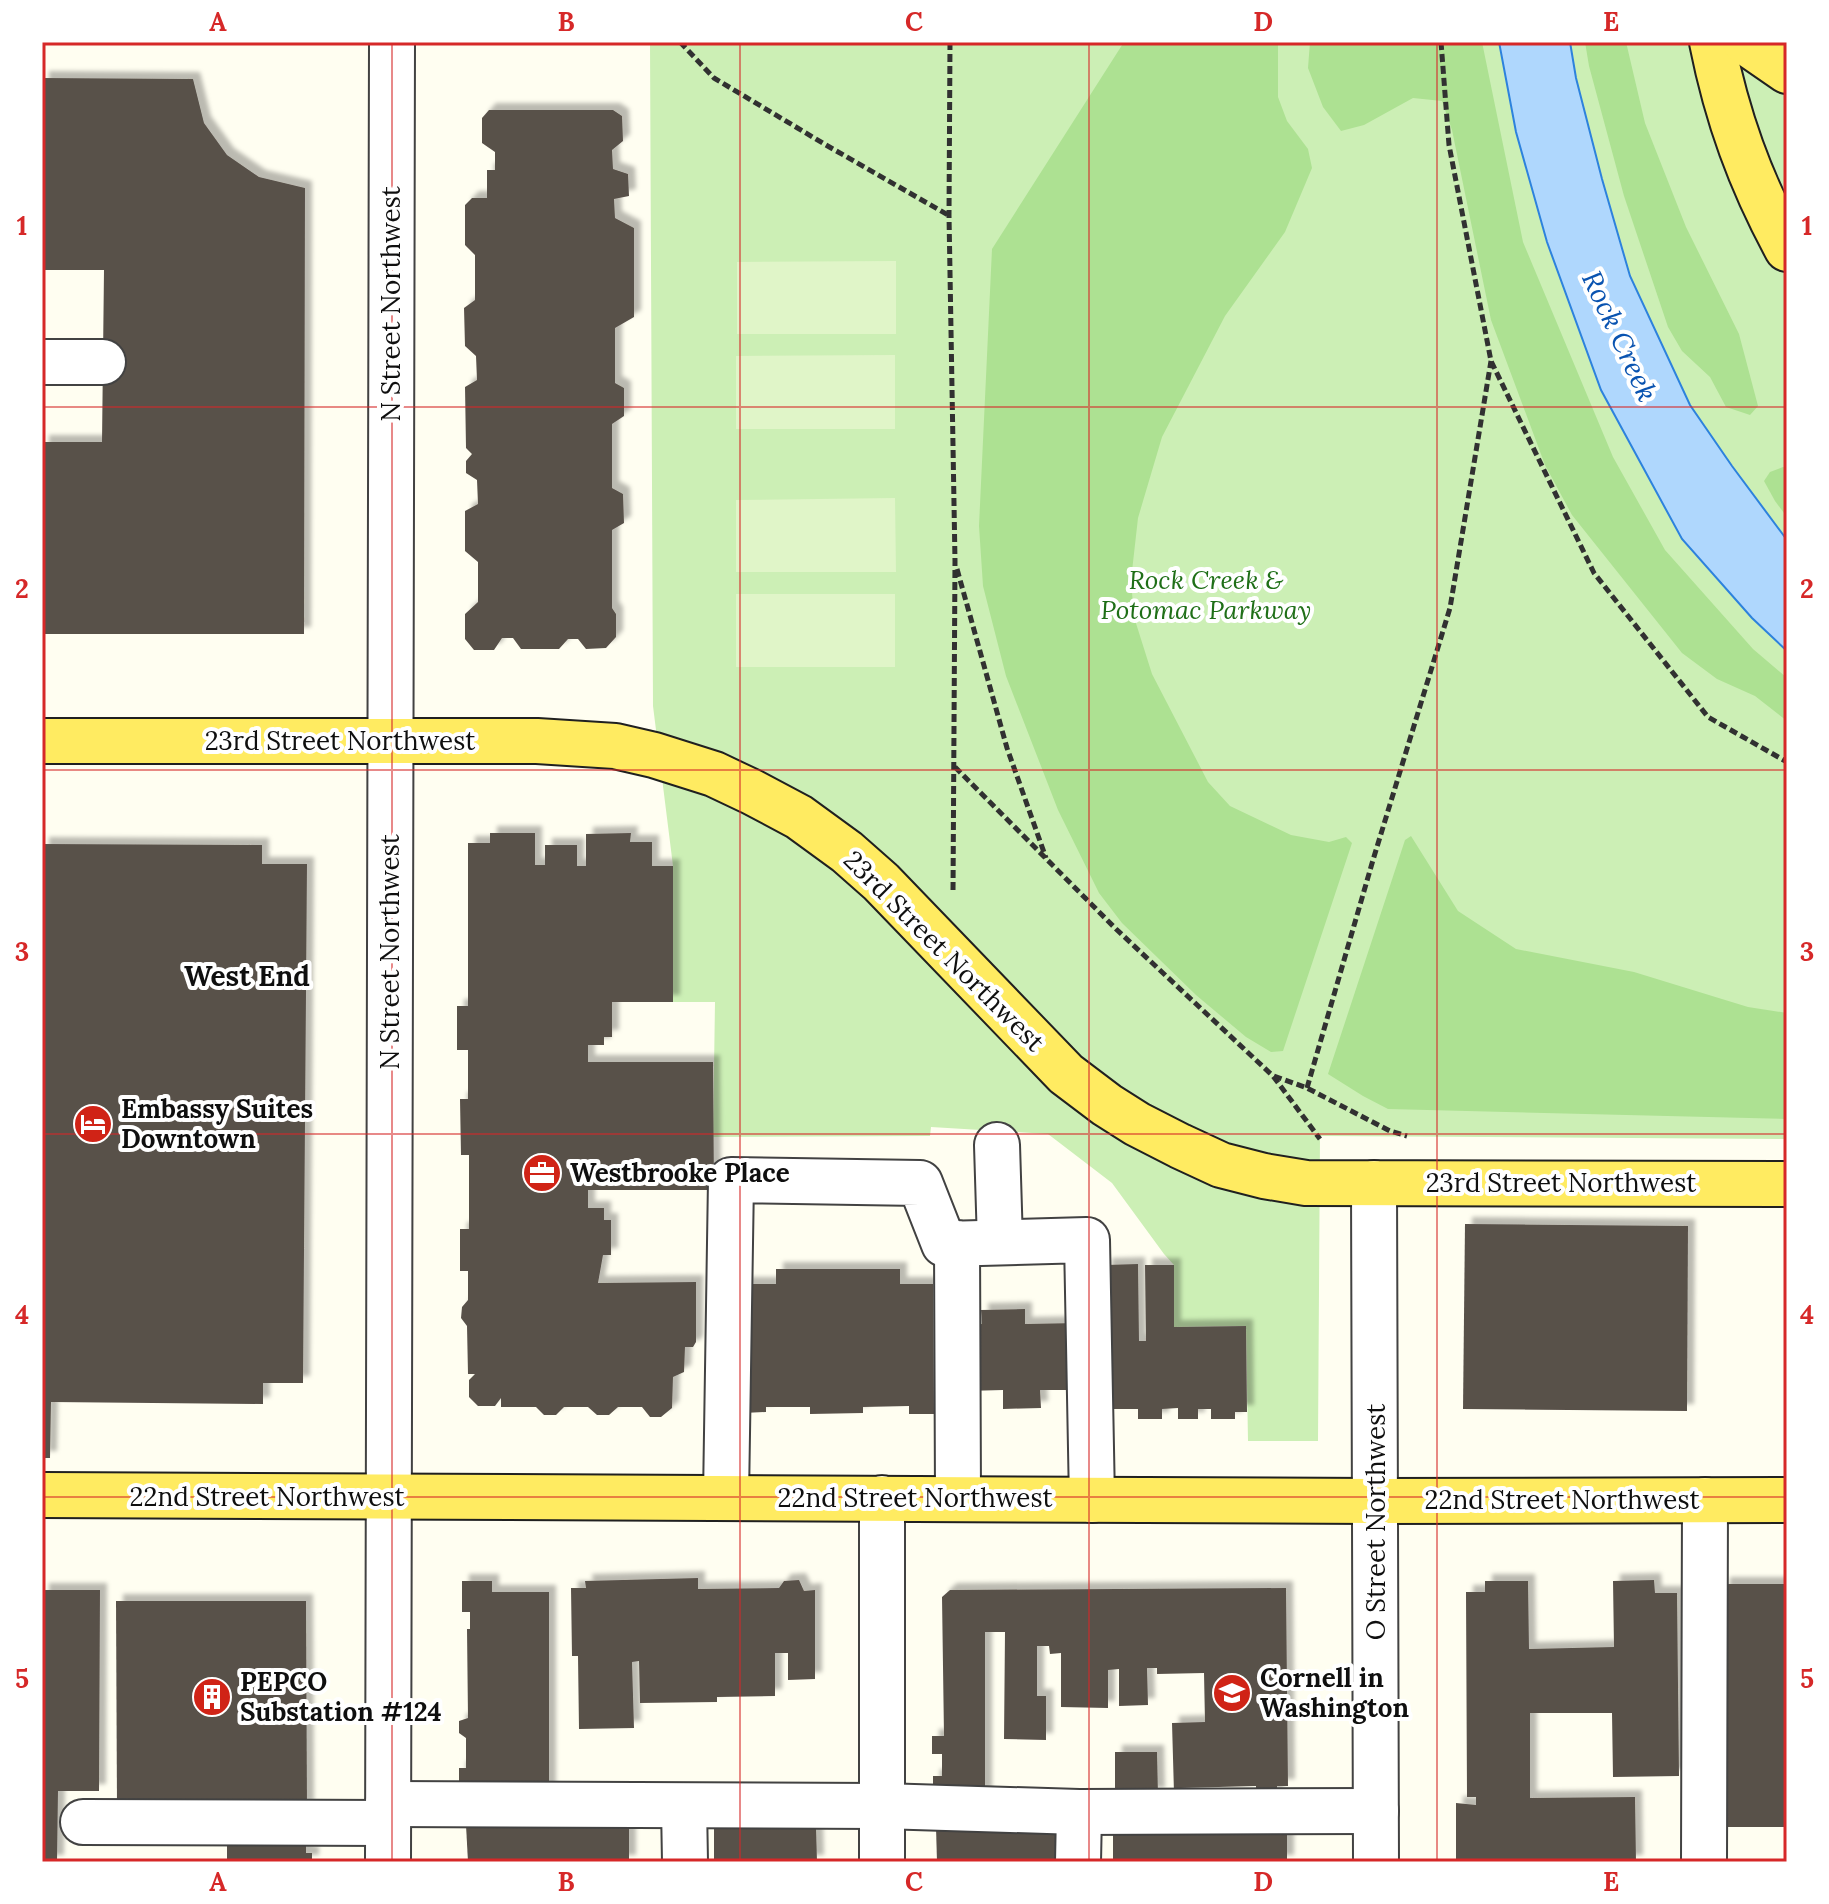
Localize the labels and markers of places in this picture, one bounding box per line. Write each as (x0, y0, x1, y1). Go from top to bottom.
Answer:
place label: Embassy Suites Downtown (121, 1092, 313, 1155)
hotel icon: Embassy Suites Downtown (72, 1103, 114, 1145)
office icon: Westbrooke Place (521, 1152, 563, 1194)
place label: Westbrooke Place (570, 1156, 790, 1189)
place label: Cornell in Washington (1260, 1661, 1409, 1724)
place label: PEPCO Substation #124 (240, 1665, 442, 1728)
school or university icon: Cornell in Washington (1211, 1672, 1253, 1714)
building icon: PEPCO Substation #124 (191, 1676, 233, 1718)

